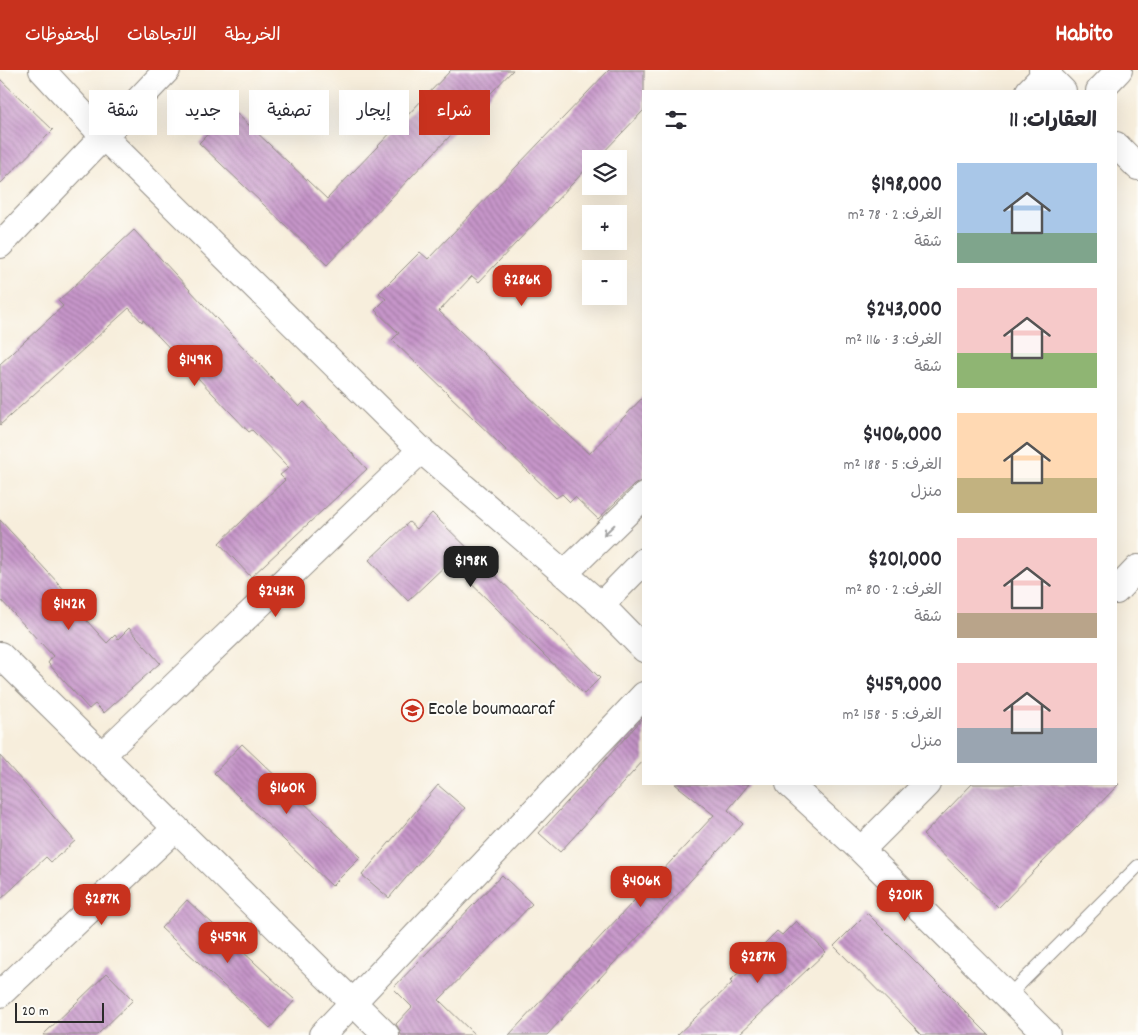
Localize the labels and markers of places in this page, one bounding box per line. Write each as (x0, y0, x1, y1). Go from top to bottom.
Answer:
pin: $286K (487, 264, 557, 307)
pin: $149K (160, 344, 230, 387)
pin: $198K (436, 546, 506, 588)
pin: $243K (241, 576, 311, 618)
pin: $142K (34, 588, 104, 631)
place label: Ecole boumaaraf (428, 696, 556, 724)
school or university icon: Ecole boumaaraf (400, 698, 424, 722)
pin: $160K (252, 772, 322, 815)
pin: $406K (606, 866, 676, 908)
pin: $201K (870, 880, 940, 922)
pin: $287K (67, 884, 137, 926)
pin: $459K (193, 922, 263, 964)
pin: $287K (723, 942, 793, 984)

